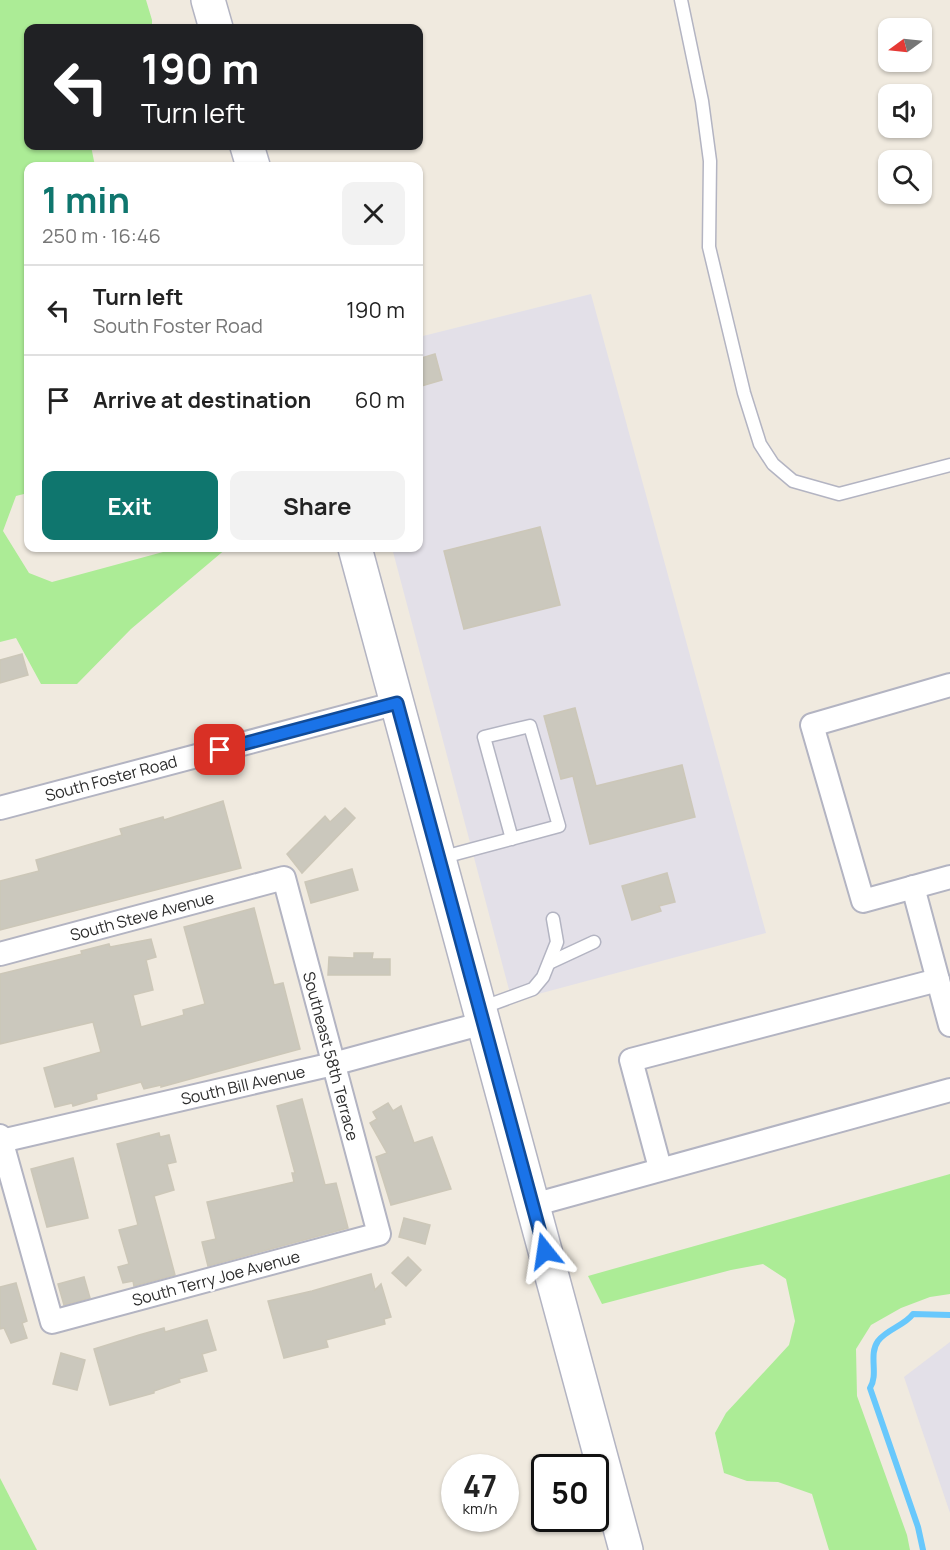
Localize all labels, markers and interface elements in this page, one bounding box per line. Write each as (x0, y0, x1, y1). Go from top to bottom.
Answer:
north arrow (878, 18, 932, 72)
map controls (878, 18, 932, 204)
text: 190 m (141, 39, 259, 97)
icon: left (42, 48, 120, 126)
button: sound (878, 84, 932, 138)
text: Turn left (141, 94, 245, 131)
button: search (878, 150, 932, 204)
text: 1 min (42, 175, 130, 224)
button: close (342, 182, 405, 245)
text: 250 m · 16:46 (42, 222, 161, 249)
text: Turn left (93, 282, 183, 312)
icon: left (42, 294, 75, 327)
text: 190 m (346, 295, 405, 325)
text: South Foster Road (93, 312, 263, 339)
icon: arrive (42, 384, 75, 417)
text: Arrive at destination (93, 385, 311, 415)
text: 60 m (355, 385, 405, 415)
button: Exit (42, 471, 218, 540)
button: Share (230, 471, 405, 540)
pin (194, 724, 245, 775)
icon: arrive (203, 733, 236, 766)
street label: South Foster Road (43, 750, 179, 806)
street label: South Steve Avenue (68, 886, 216, 946)
street label: Southeast 58th Terrace (298, 969, 364, 1143)
street label: South Bill Avenue (179, 1060, 307, 1110)
position arrow (513, 1219, 577, 1283)
street label: South Terry Joe Avenue (130, 1245, 302, 1311)
speed limit sign: 50 (531, 1454, 609, 1532)
text: 47 (463, 1465, 497, 1506)
text: km/h (463, 1498, 497, 1519)

